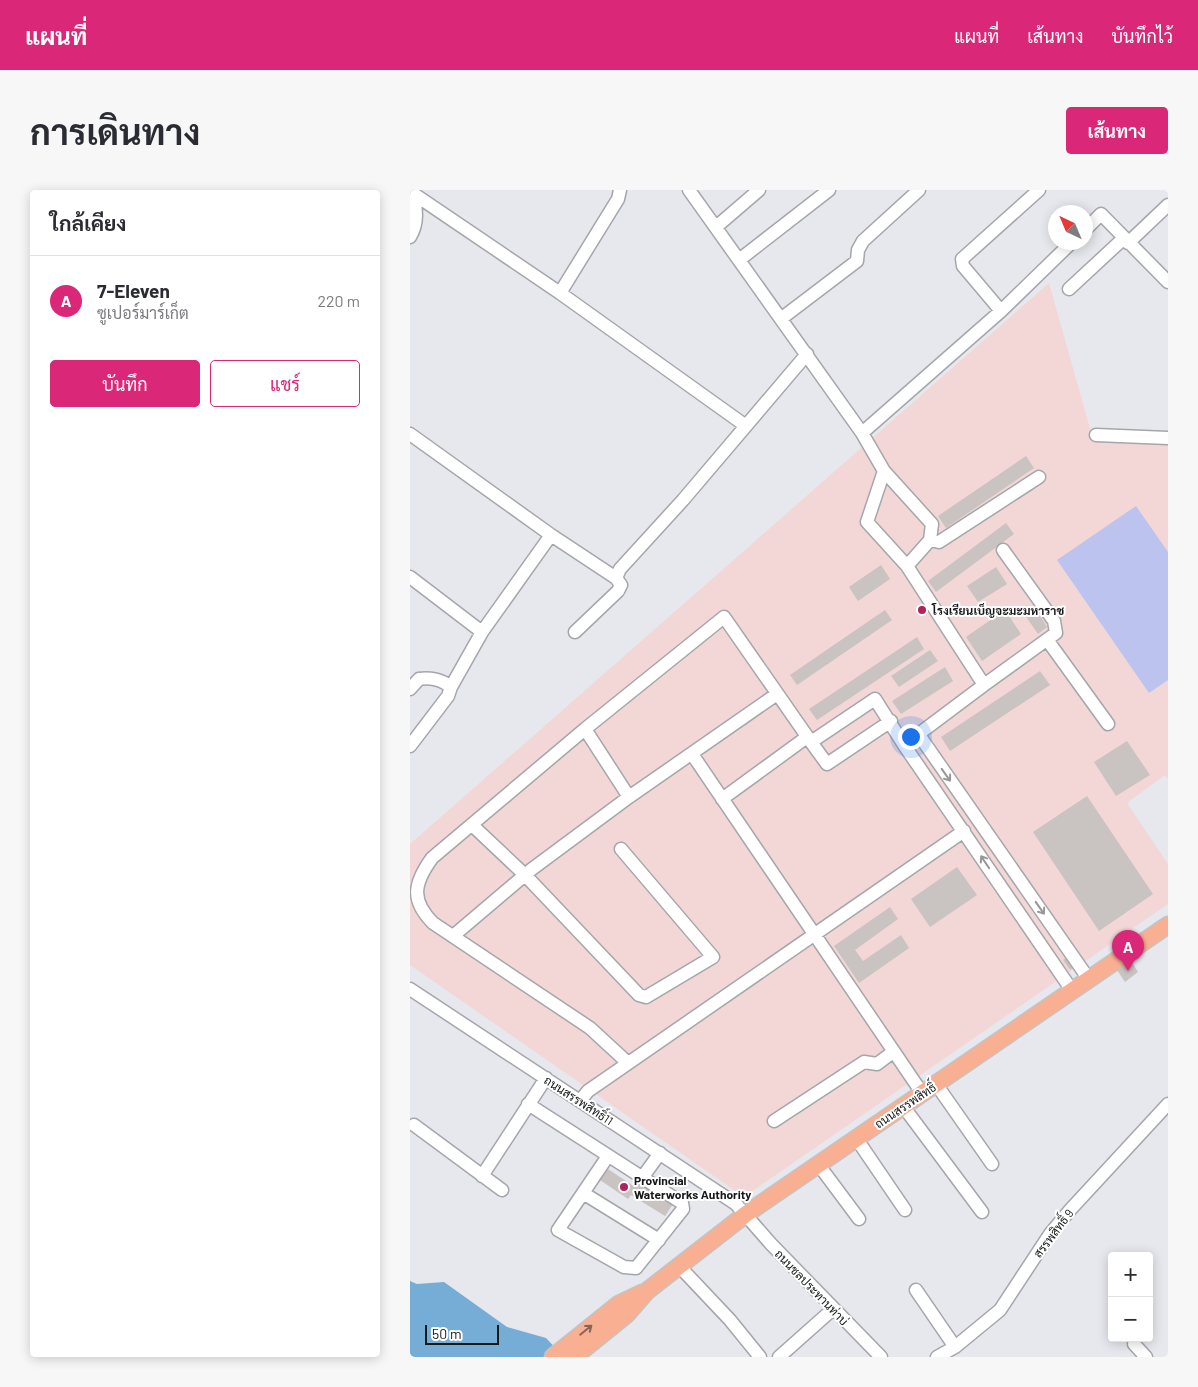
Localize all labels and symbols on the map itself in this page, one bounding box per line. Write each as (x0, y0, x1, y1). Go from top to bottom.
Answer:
north arrow (1048, 205, 1093, 250)
place label: โรงเรียนเบ็ญจะมะมหาราช (931, 603, 1064, 618)
marker: โรงเรียนเบ็ญจะมะมหาราช (916, 604, 928, 616)
your location (898, 724, 924, 750)
one-way arrow (941, 768, 951, 782)
one-way arrow (980, 855, 990, 869)
one-way arrow (1035, 901, 1045, 915)
pin: A (1112, 930, 1144, 971)
street label: ถนนสรรพสิทธิ์11 (542, 1070, 618, 1127)
street label: ถนนสรรพสิทธิ์ (870, 1076, 939, 1131)
place label: Provincial Waterworks Authority (634, 1173, 751, 1201)
marker: Provincial Waterworks Authority (618, 1181, 630, 1193)
street label: สรรพสิทธิ์ 9 (1027, 1204, 1076, 1260)
street label: ถนนชลประทานท่าบ่ (772, 1246, 852, 1328)
scale bar (425, 1322, 499, 1345)
one-way arrow (579, 1325, 592, 1336)

